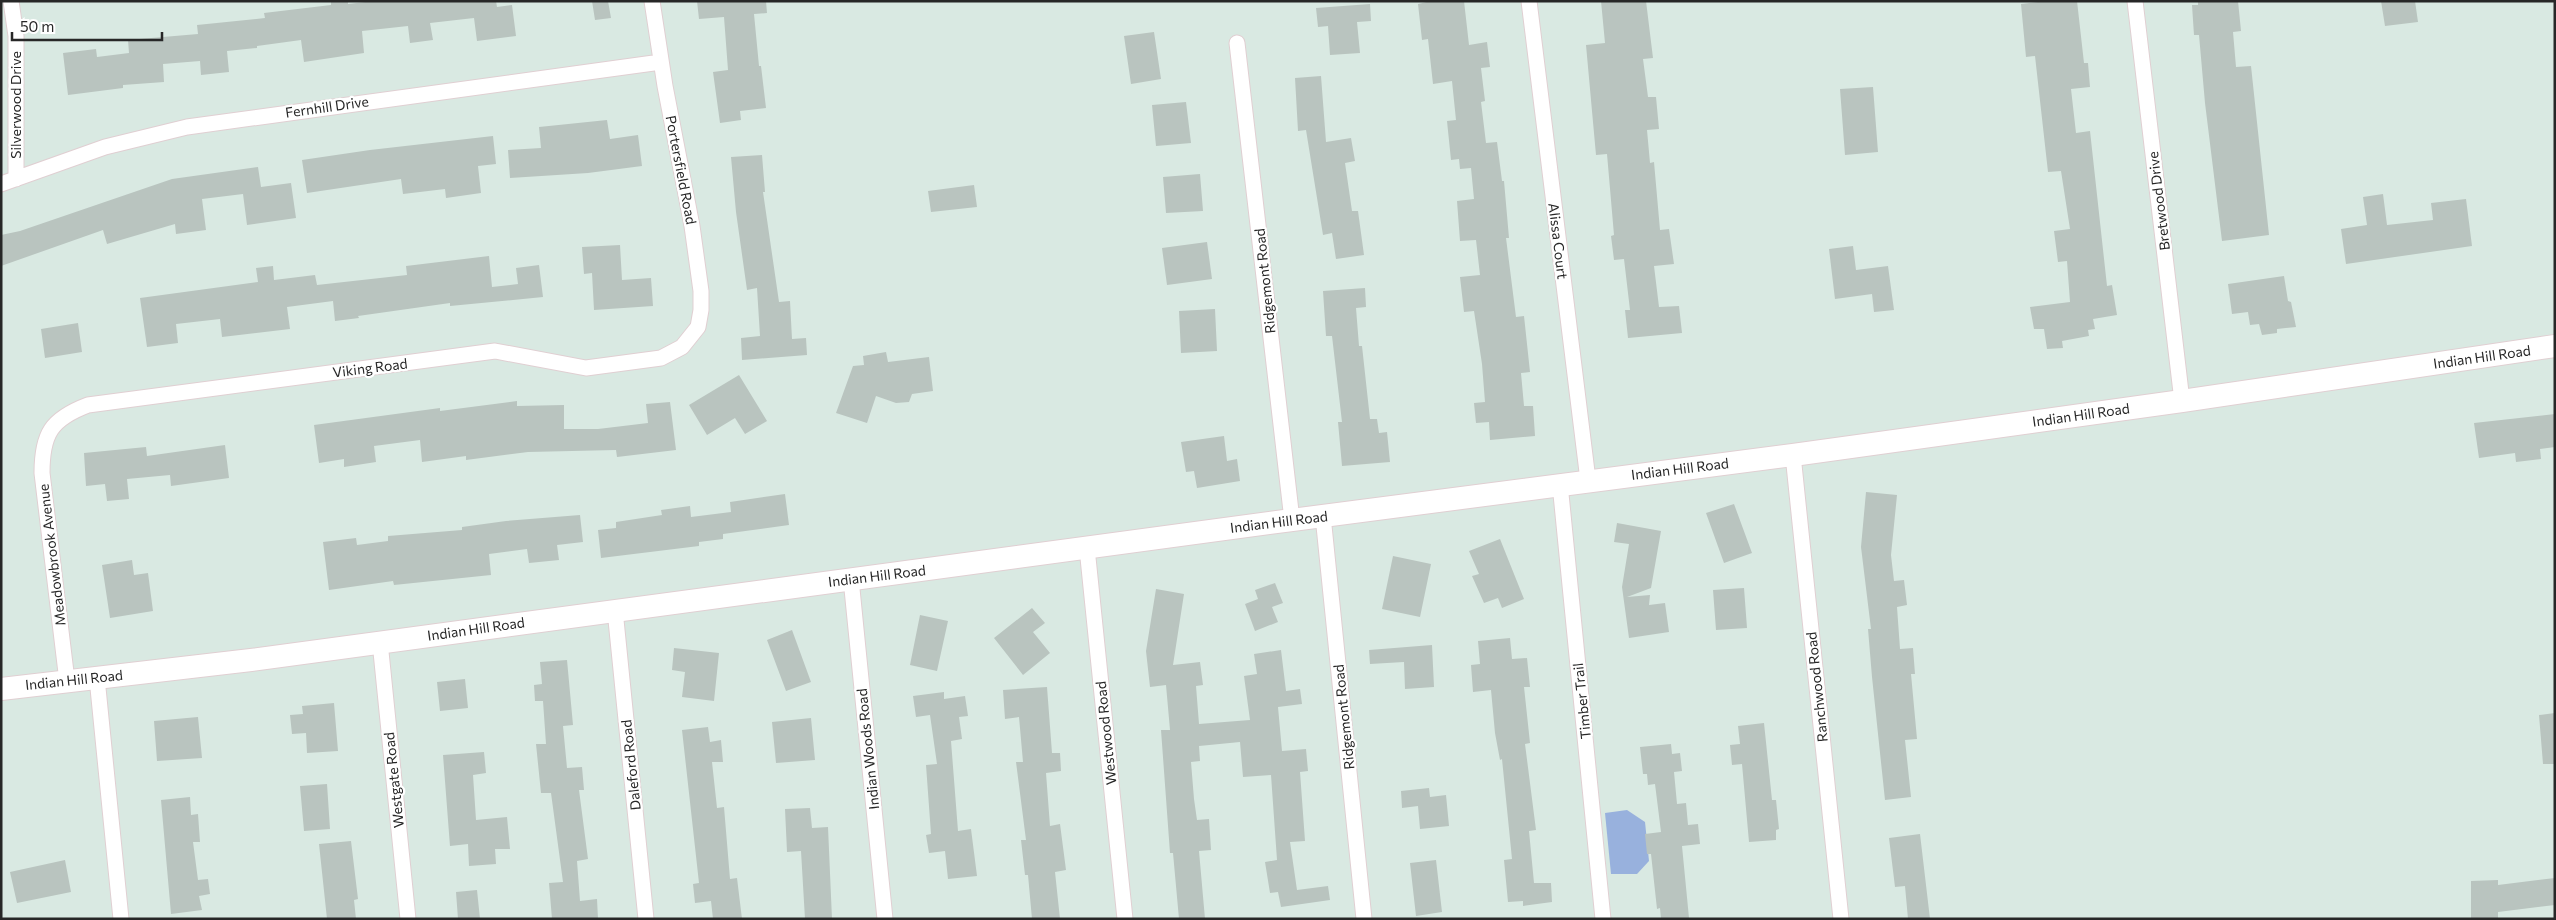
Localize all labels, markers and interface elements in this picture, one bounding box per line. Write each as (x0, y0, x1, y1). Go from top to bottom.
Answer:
scale bar (12, 10, 162, 42)
text: 50 m (20, 17, 54, 35)
street label: Silverwood Drive (7, 51, 24, 159)
street label: Fernhill Drive (284, 92, 370, 121)
street label: Portersfield Road (663, 114, 700, 226)
street label: Bretwood Drive (2144, 151, 2173, 252)
street label: Alissa Court (1545, 202, 1572, 280)
street label: Ridgemont Road (1251, 228, 1278, 334)
street label: Indian Hill Road (2432, 341, 2532, 372)
street label: Viking Road (331, 354, 408, 381)
street label: Indian Hill Road (2031, 399, 2131, 430)
street label: Indian Hill Road (1630, 454, 1730, 483)
street label: Meadowbrook Avenue (34, 483, 69, 627)
street label: Indian Hill Road (1229, 507, 1329, 536)
street label: Indian Hill Road (827, 561, 927, 590)
street label: Indian Hill Road (426, 613, 526, 644)
street label: Ranchwood Road (1802, 631, 1831, 743)
street label: Timber Trail (1569, 662, 1594, 740)
street label: Ridgemont Road (1330, 664, 1357, 770)
street label: Indian Hill Road (24, 666, 124, 693)
street label: Westwood Road (1092, 680, 1119, 786)
street label: Indian Woods Road (853, 688, 882, 810)
street label: Daleford Road (617, 719, 644, 811)
street label: Westgate Road (380, 731, 407, 829)

